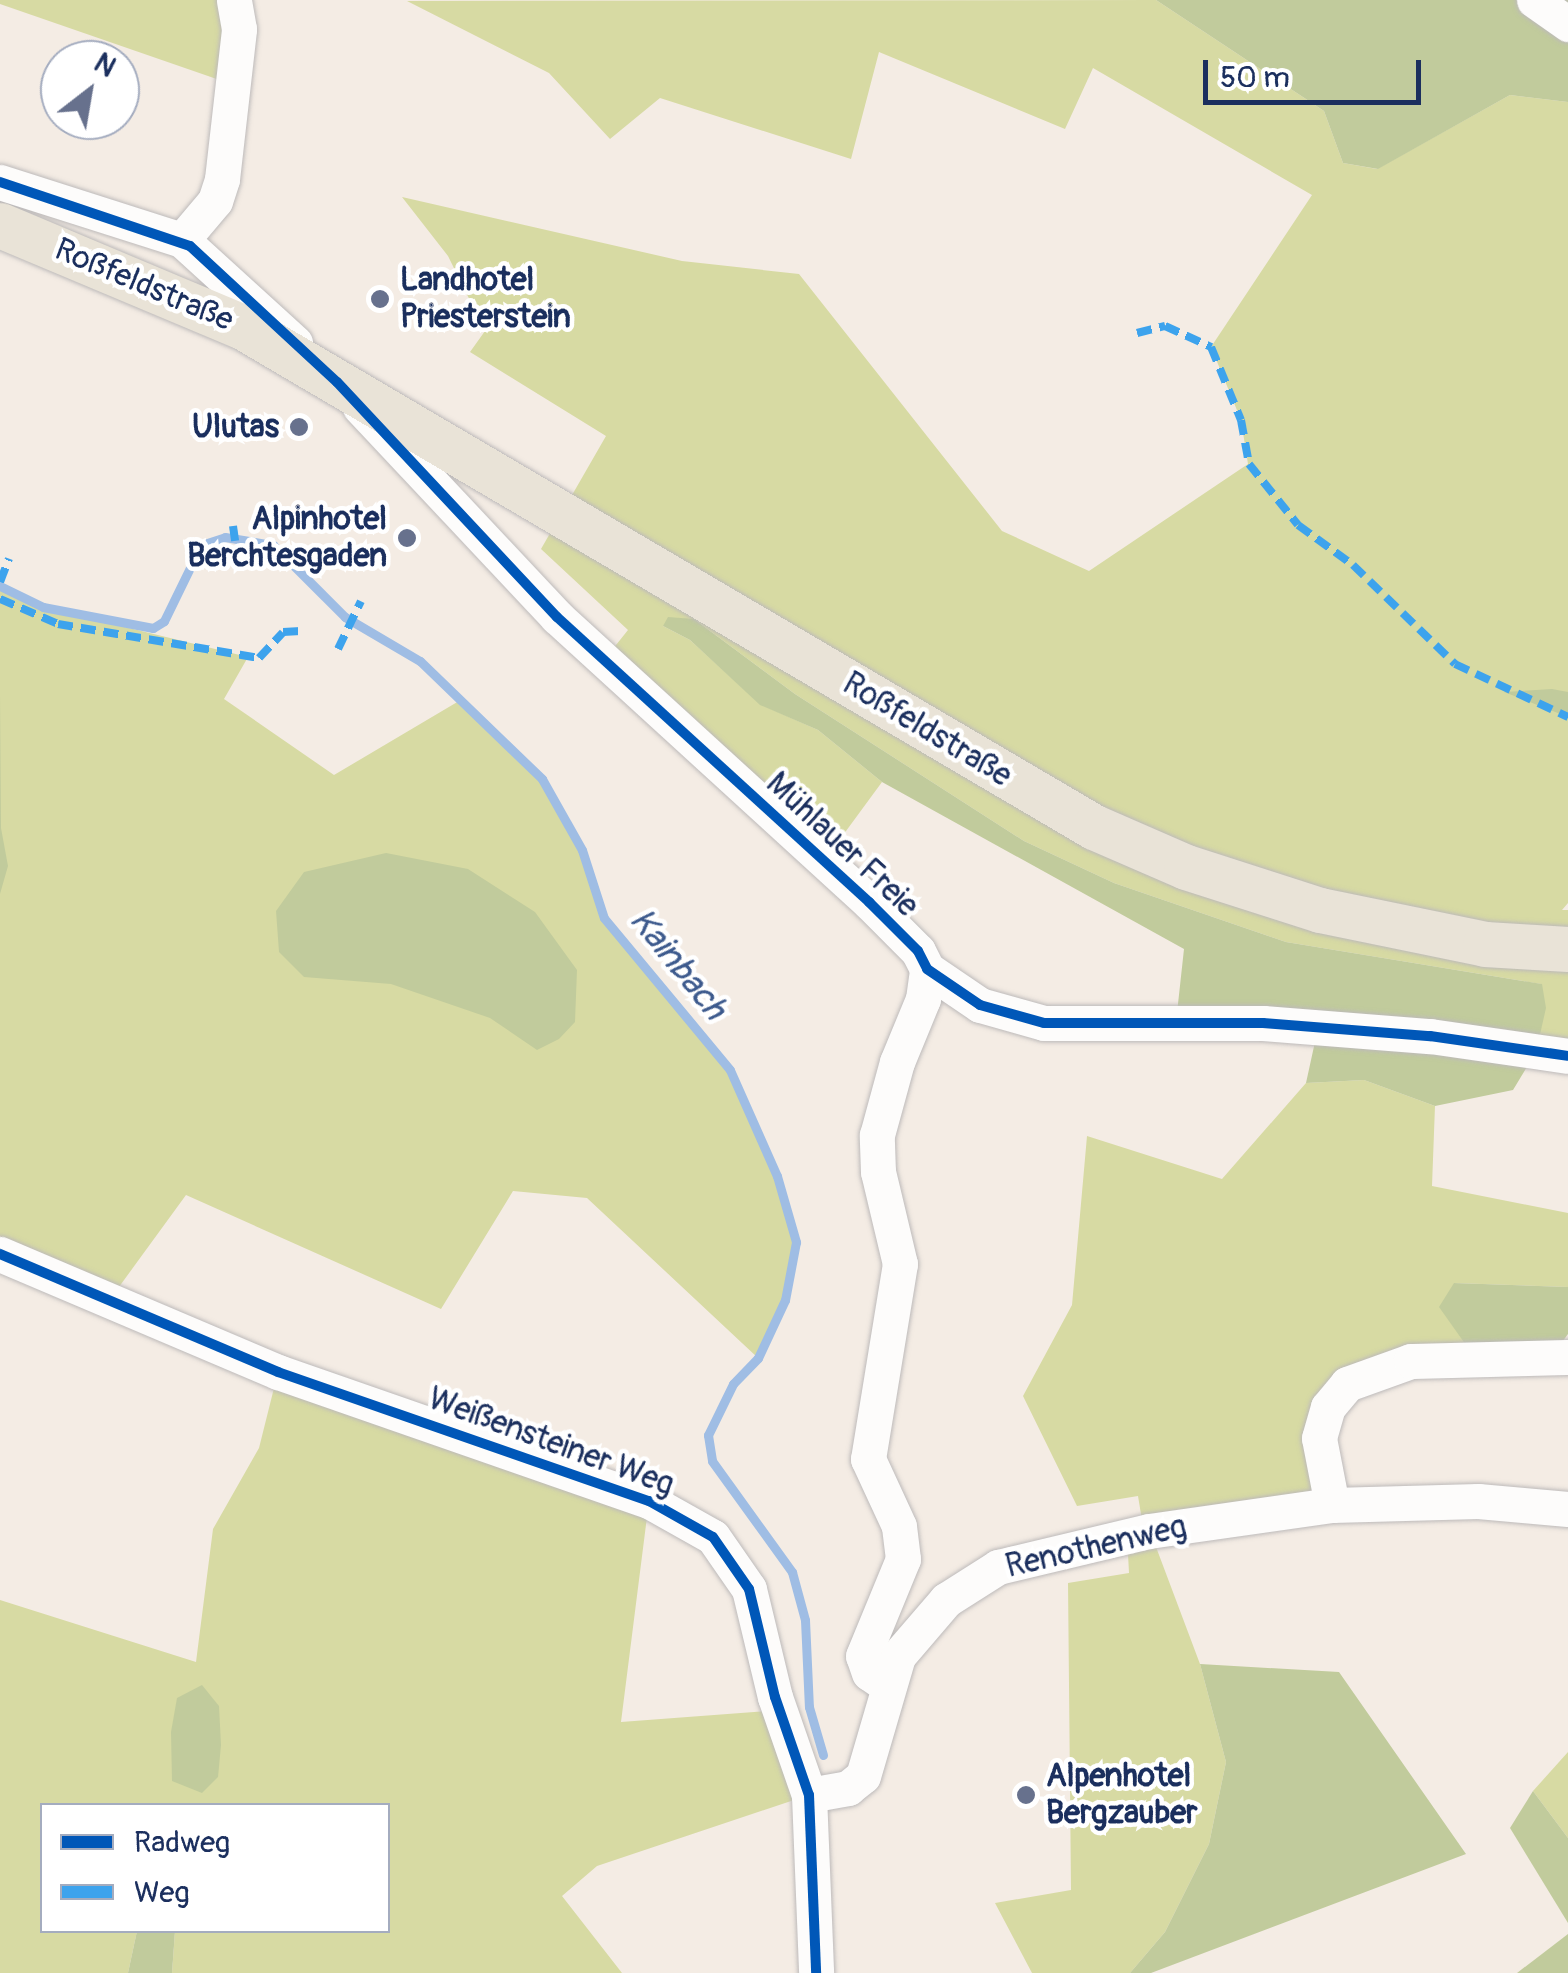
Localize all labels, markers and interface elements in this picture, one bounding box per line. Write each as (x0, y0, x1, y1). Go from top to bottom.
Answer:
north arrow (40, 40, 140, 140)
scale bar (1208, 40, 1426, 102)
text: N (88, 46, 122, 85)
text: 50 m (1220, 59, 1290, 96)
street label: Roßfeldstraße (49, 230, 239, 340)
place label: Landhotel Priesterstein (400, 262, 571, 337)
marker: Landhotel Priesterstein (369, 288, 391, 310)
place label: Ulutas (192, 408, 279, 446)
marker: Ulutas (288, 416, 310, 438)
place label: Alpinhotel Berchtesgaden (187, 501, 387, 576)
marker: Alpinhotel Berchtesgaden (396, 527, 418, 549)
street label: Roßfeldstraße (836, 665, 1018, 795)
street label: Mühlauer Freie (758, 765, 926, 925)
water label: Kainbach (621, 900, 735, 1028)
street label: Weißensteiner Weg (423, 1380, 679, 1504)
street label: Renothenweg (1002, 1508, 1190, 1586)
place label: Alpenhotel Bergzauber (1046, 1758, 1197, 1833)
marker: Alpenhotel Bergzauber (1015, 1784, 1037, 1806)
legend (40, 1803, 390, 1933)
text: Radweg (134, 1824, 230, 1861)
text: Weg (134, 1874, 190, 1911)

